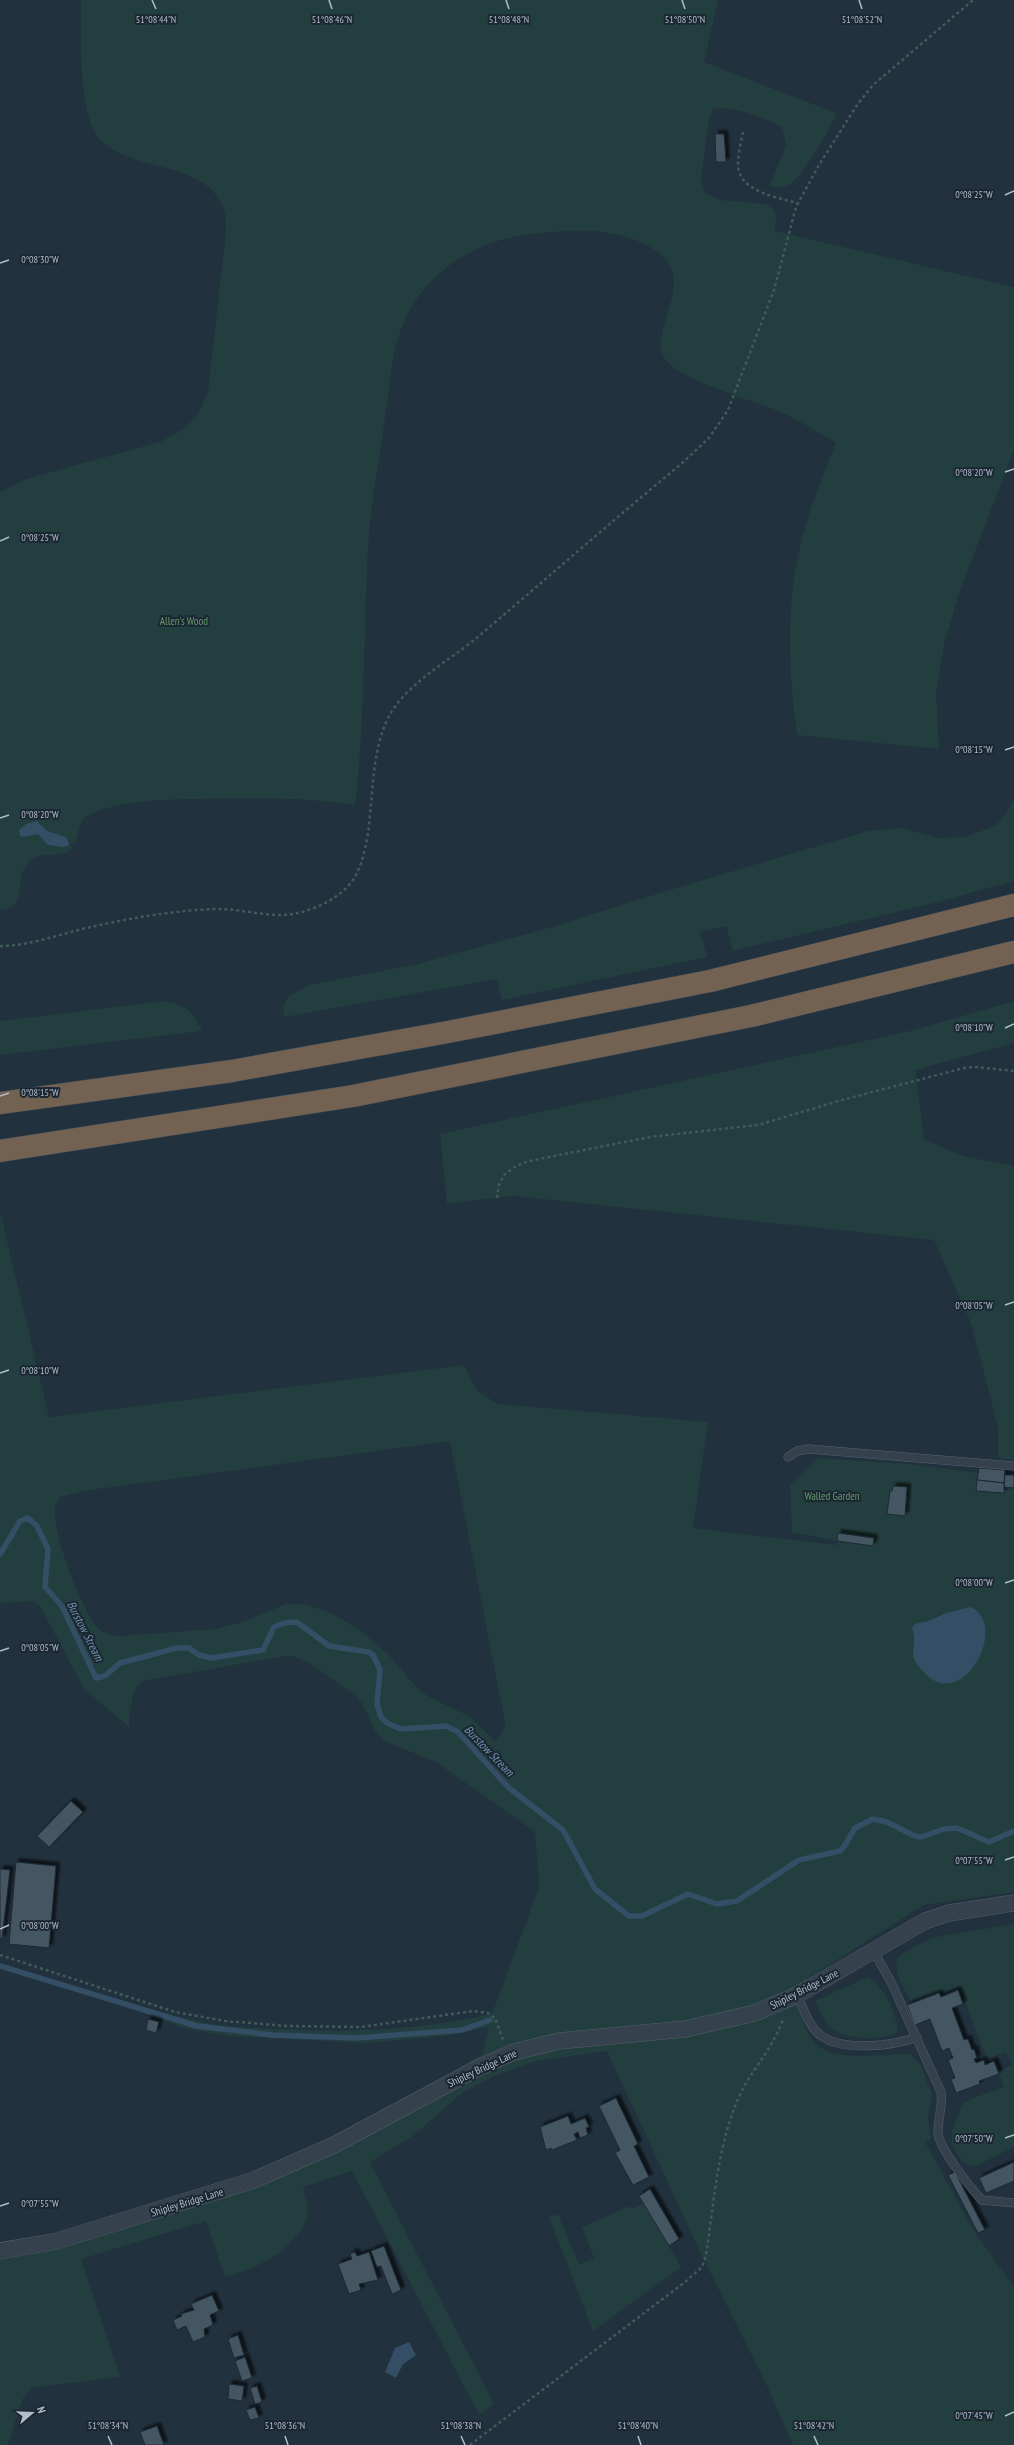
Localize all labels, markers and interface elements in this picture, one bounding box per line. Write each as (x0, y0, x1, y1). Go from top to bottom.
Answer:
text: 51°08'44"N (136, 13, 176, 26)
text: 51°08'46"N (312, 13, 352, 26)
text: 51°08'48"N (489, 13, 529, 26)
text: 51°08'50"N (665, 13, 705, 26)
text: 51°08'52"N (842, 13, 882, 26)
text: 0°08'25"W (955, 188, 993, 201)
text: 0°08'30"W (21, 253, 59, 266)
text: 0°08'20"W (955, 466, 993, 479)
text: 0°08'25"W (21, 531, 59, 544)
park label: Allen's Wood (160, 614, 208, 628)
text: 0°08'15"W (955, 743, 993, 756)
text: 0°08'20"W (21, 808, 59, 821)
text: 0°08'10"W (955, 1021, 993, 1034)
text: 0°08'15"W (21, 1086, 59, 1099)
text: 0°08'05"W (955, 1299, 993, 1312)
text: 0°08'10"W (21, 1364, 59, 1377)
park label: Walled Garden (804, 1489, 860, 1503)
text: 0°08'00"W (955, 1576, 993, 1589)
water label: Burstow Stream (64, 1598, 107, 1664)
text: 0°08'05"W (21, 1641, 59, 1654)
water label: Burstow Stream (461, 1722, 518, 1780)
text: 0°07'55"W (955, 1854, 993, 1867)
text: 0°08'00"W (21, 1919, 59, 1932)
street label: Shipley Bridge Lane (767, 1966, 841, 2012)
street label: Shipley Bridge Lane (445, 2046, 519, 2090)
text: 0°07'50"W (955, 2132, 993, 2145)
street label: Shipley Bridge Lane (149, 2184, 225, 2220)
text: 0°07'55"W (21, 2197, 59, 2210)
north arrow (12, 2393, 52, 2433)
text: N (34, 2405, 49, 2415)
text: 0°07'45"W (955, 2409, 993, 2422)
text: 51°08'34"N (88, 2419, 128, 2432)
text: 51°08'36"N (265, 2419, 305, 2432)
text: 51°08'38"N (441, 2419, 481, 2432)
text: 51°08'40"N (618, 2419, 658, 2432)
text: 51°08'42"N (794, 2419, 834, 2432)

